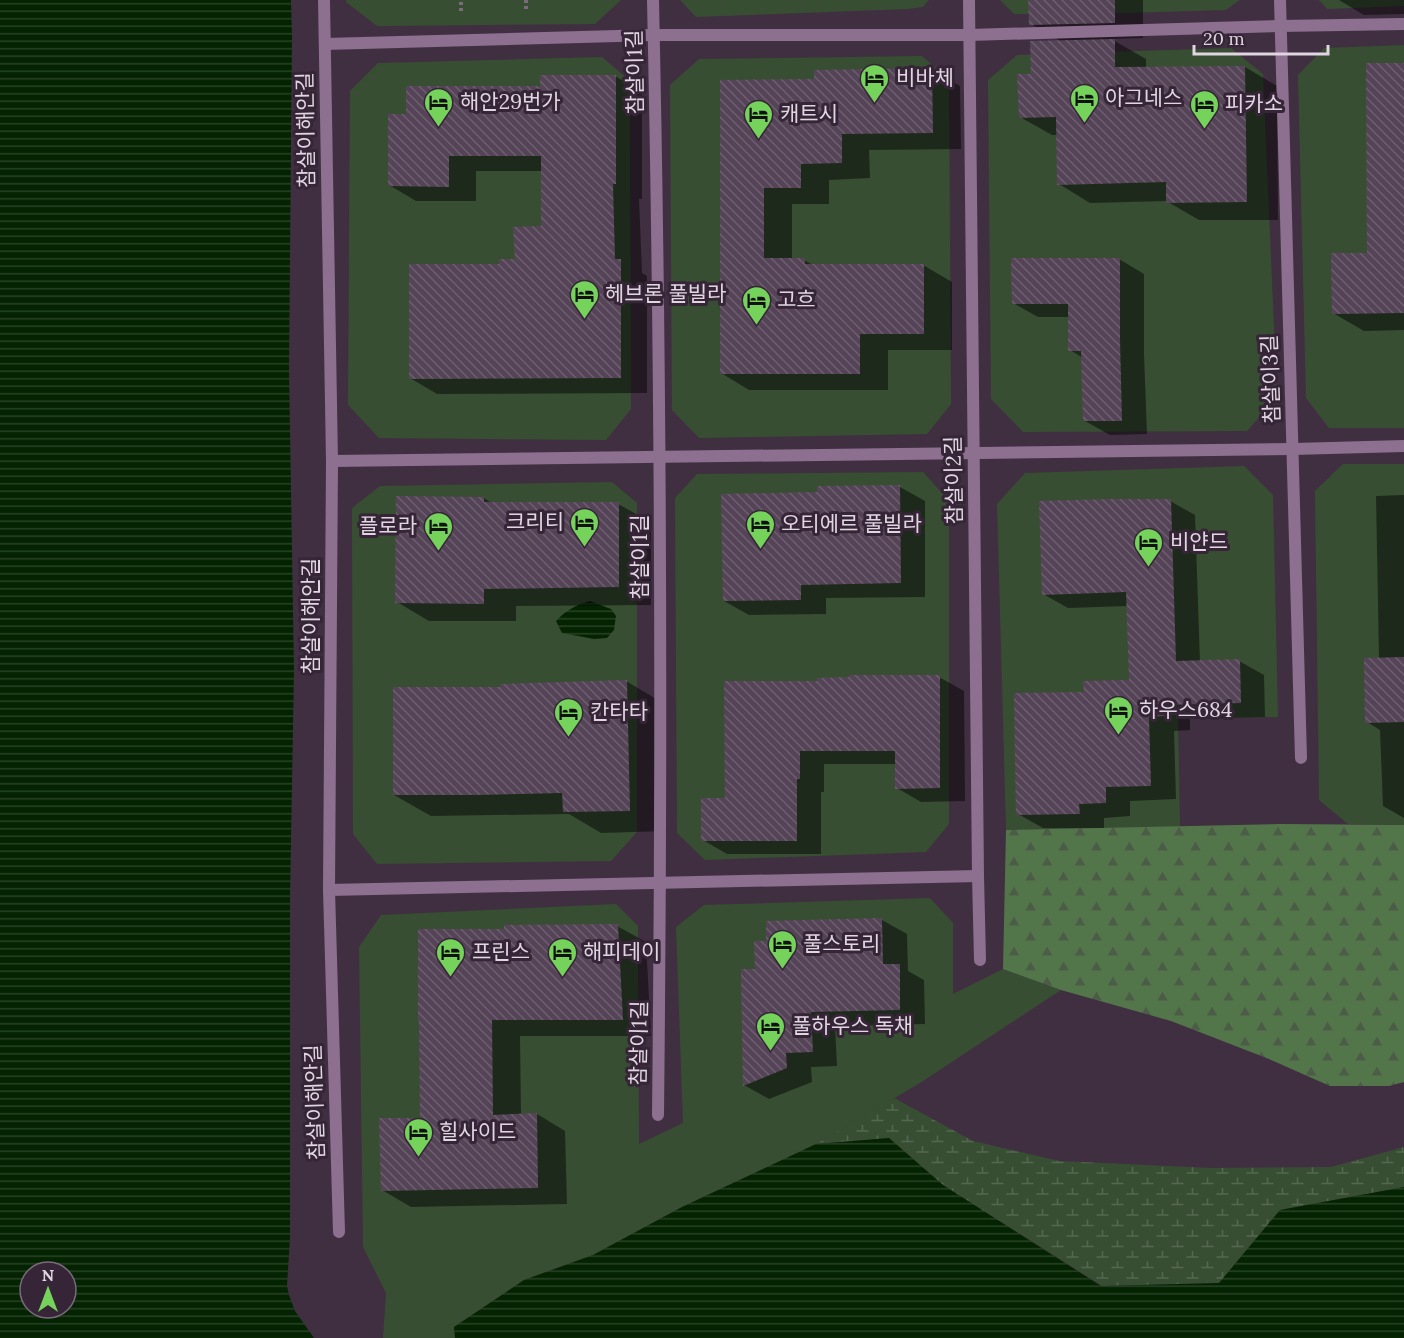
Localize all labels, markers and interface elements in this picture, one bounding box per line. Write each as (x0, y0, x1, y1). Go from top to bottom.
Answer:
scale bar (1194, 18, 1328, 56)
text: 20 m (1203, 27, 1245, 50)
street label: 참살이1길 (620, 29, 649, 115)
hotel icon: 비바체 (859, 62, 891, 104)
place label: 비바체 (896, 64, 954, 91)
street label: 참살이해안길 (291, 72, 320, 188)
hotel icon: 아그네스 (1068, 82, 1100, 124)
place label: 아그네스 (1105, 84, 1182, 111)
hotel icon: 해안29번가 (423, 86, 455, 128)
place label: 해안29번가 (460, 88, 561, 115)
hotel icon: 피카소 (1188, 88, 1220, 130)
place label: 피카소 (1225, 90, 1283, 117)
hotel icon: 캐트시 (743, 98, 775, 140)
place label: 캐트시 (780, 100, 838, 127)
hotel icon: 헤브론 풀빌라 (568, 278, 600, 320)
place label: 헤브론 풀빌라 (605, 280, 726, 307)
hotel icon: 고흐 (740, 284, 772, 326)
place label: 고흐 (777, 286, 816, 313)
street label: 참살이3길 (1255, 334, 1286, 424)
street label: 참살이2길 (939, 435, 968, 525)
hotel icon: 크리티 (569, 506, 601, 548)
place label: 크리티 (506, 508, 564, 535)
hotel icon: 오티에르 풀빌라 (744, 508, 776, 550)
hotel icon: 플로라 (422, 510, 454, 552)
place label: 오티에르 풀빌라 (781, 510, 922, 537)
place label: 플로라 (359, 512, 417, 539)
street label: 참살이1길 (626, 515, 653, 599)
hotel icon: 비얀드 (1133, 526, 1165, 568)
place label: 비얀드 (1170, 528, 1228, 555)
street label: 참살이해안길 (297, 558, 324, 674)
hotel icon: 하우스684 (1102, 694, 1134, 736)
hotel icon: 칸타타 (553, 696, 585, 738)
place label: 하우스684 (1139, 696, 1232, 723)
place label: 칸타타 (590, 698, 648, 725)
hotel icon: 풀스토리 (766, 928, 798, 970)
place label: 풀스토리 (803, 930, 880, 957)
hotel icon: 프린스 (435, 936, 467, 978)
hotel icon: 해피데이 (546, 936, 578, 978)
place label: 프린스 (472, 938, 530, 965)
place label: 해피데이 (583, 938, 660, 965)
street label: 참살이1길 (624, 1000, 653, 1086)
hotel icon: 풀하우스 독채 (755, 1010, 787, 1052)
place label: 풀하우스 독채 (792, 1012, 913, 1039)
street label: 참살이해안길 (299, 1044, 330, 1160)
hotel icon: 힐사이드 (402, 1116, 434, 1158)
place label: 힐사이드 (439, 1118, 516, 1145)
north arrow (18, 1260, 78, 1320)
text: N (42, 1265, 54, 1285)

